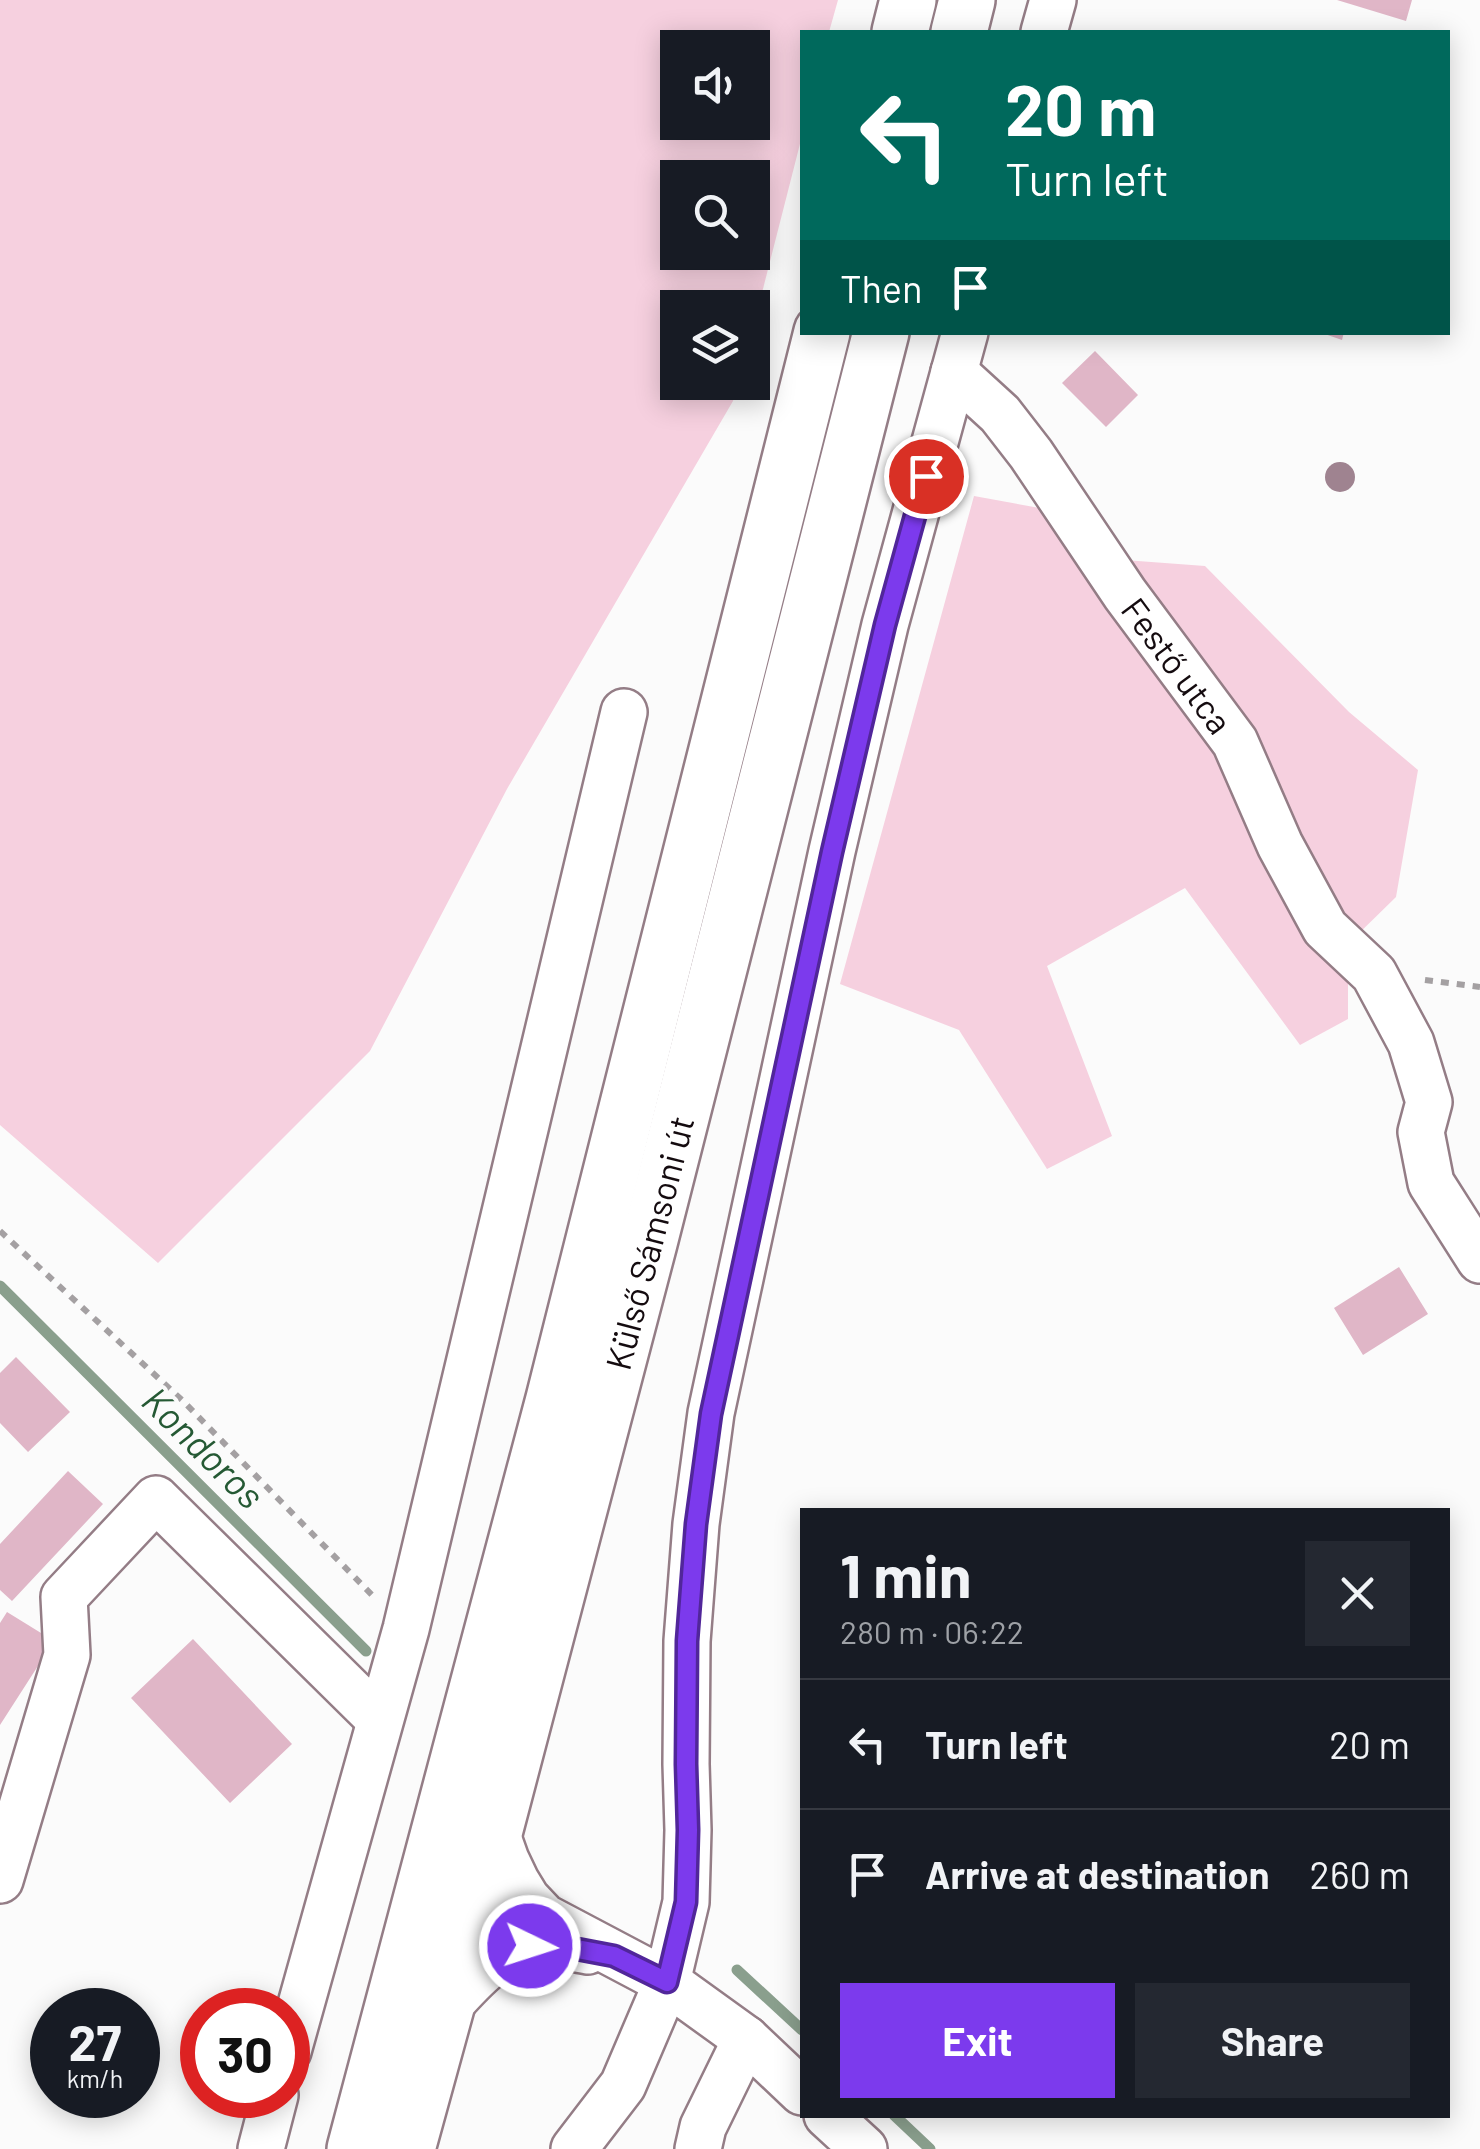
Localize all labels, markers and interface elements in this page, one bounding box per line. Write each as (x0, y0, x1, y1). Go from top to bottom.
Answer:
map controls (660, 30, 770, 400)
button: sound (660, 30, 770, 140)
text: 20 m (1005, 66, 1157, 150)
icon: left (840, 70, 970, 200)
text: Turn left (1005, 151, 1169, 205)
button: search (660, 160, 770, 270)
icon: arrive (943, 260, 998, 315)
text: Then (840, 265, 923, 311)
button: layers (660, 290, 770, 400)
pin (884, 434, 969, 519)
icon: arrive (899, 449, 954, 504)
street label: Festő utca (1114, 589, 1242, 741)
street label: Külső Sámsoni út (596, 1111, 702, 1374)
water label: Kondoros (134, 1377, 274, 1517)
text: 1 min (840, 1538, 971, 1610)
button: close (1305, 1541, 1410, 1646)
text: 280 m · 06:22 (840, 1612, 1024, 1650)
icon: left (840, 1717, 895, 1772)
text: Turn left (925, 1721, 1068, 1767)
text: 20 m (1329, 1721, 1410, 1767)
icon: arrive (840, 1847, 895, 1902)
text: Arrive at destination (925, 1851, 1270, 1897)
text: 260 m (1310, 1851, 1410, 1897)
position arrow (478, 1894, 582, 1998)
button: Exit (840, 1983, 1115, 2098)
button: Share (1135, 1983, 1410, 2098)
speed limit sign: 30 (180, 1988, 310, 2118)
text: 27 (69, 2011, 121, 2071)
text: km/h (67, 2063, 123, 2093)

